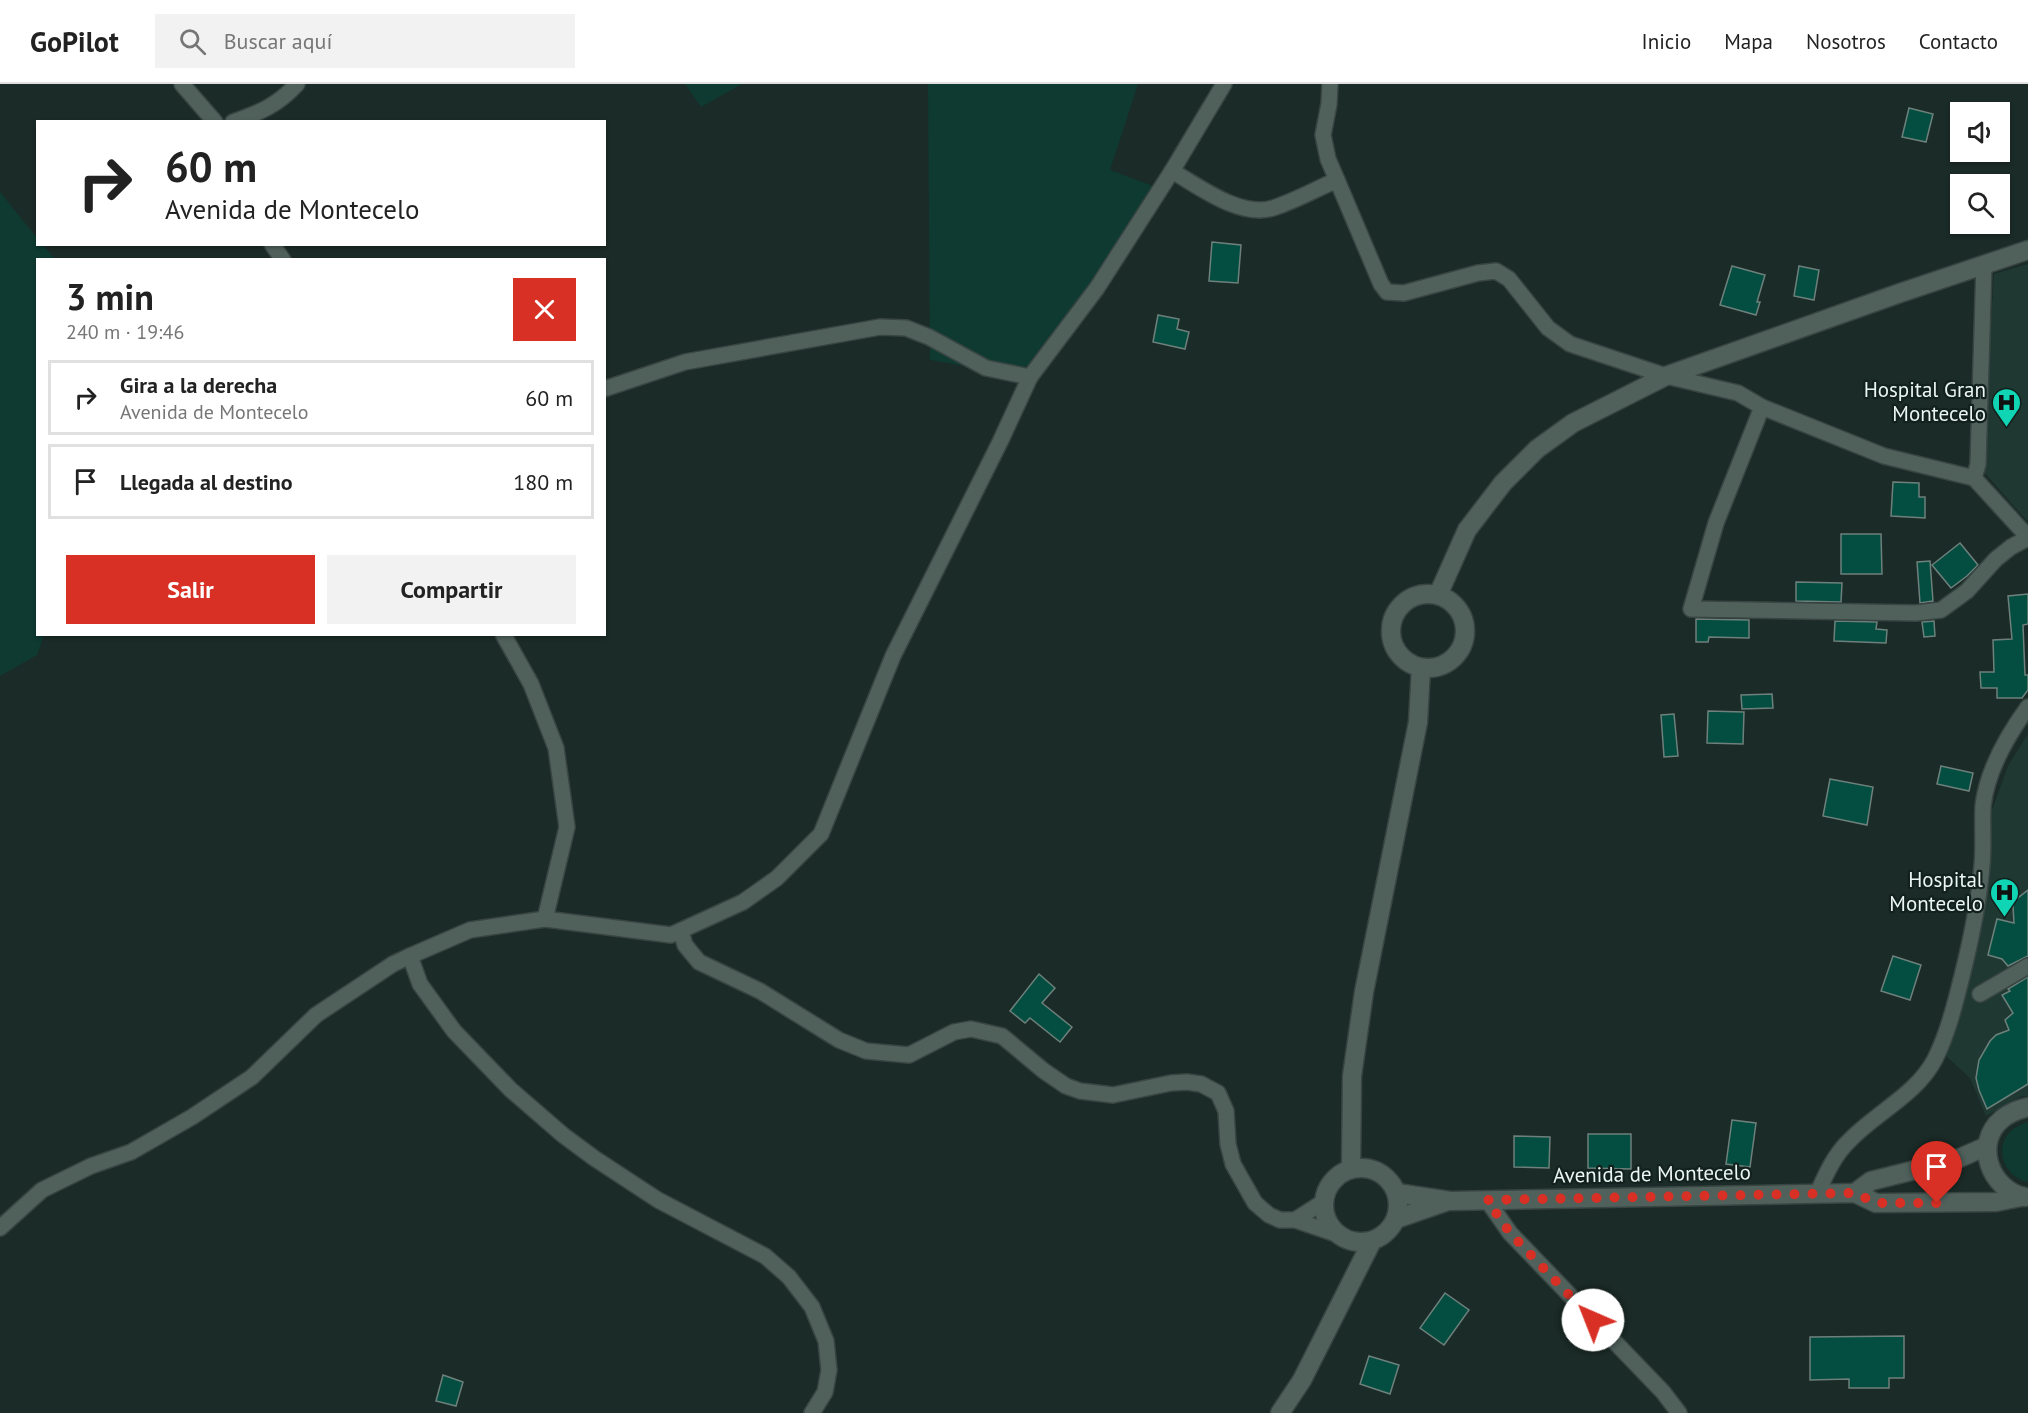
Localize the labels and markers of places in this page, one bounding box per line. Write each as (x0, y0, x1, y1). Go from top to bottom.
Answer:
place label: Hospital Gran Montecelo (1864, 376, 1986, 427)
hospital icon: Hospital Gran Montecelo (1991, 386, 2023, 428)
place label: Hospital Montecelo (1889, 866, 1983, 917)
hospital icon: Hospital Montecelo (1988, 876, 2020, 918)
pin (1911, 1141, 1962, 1203)

